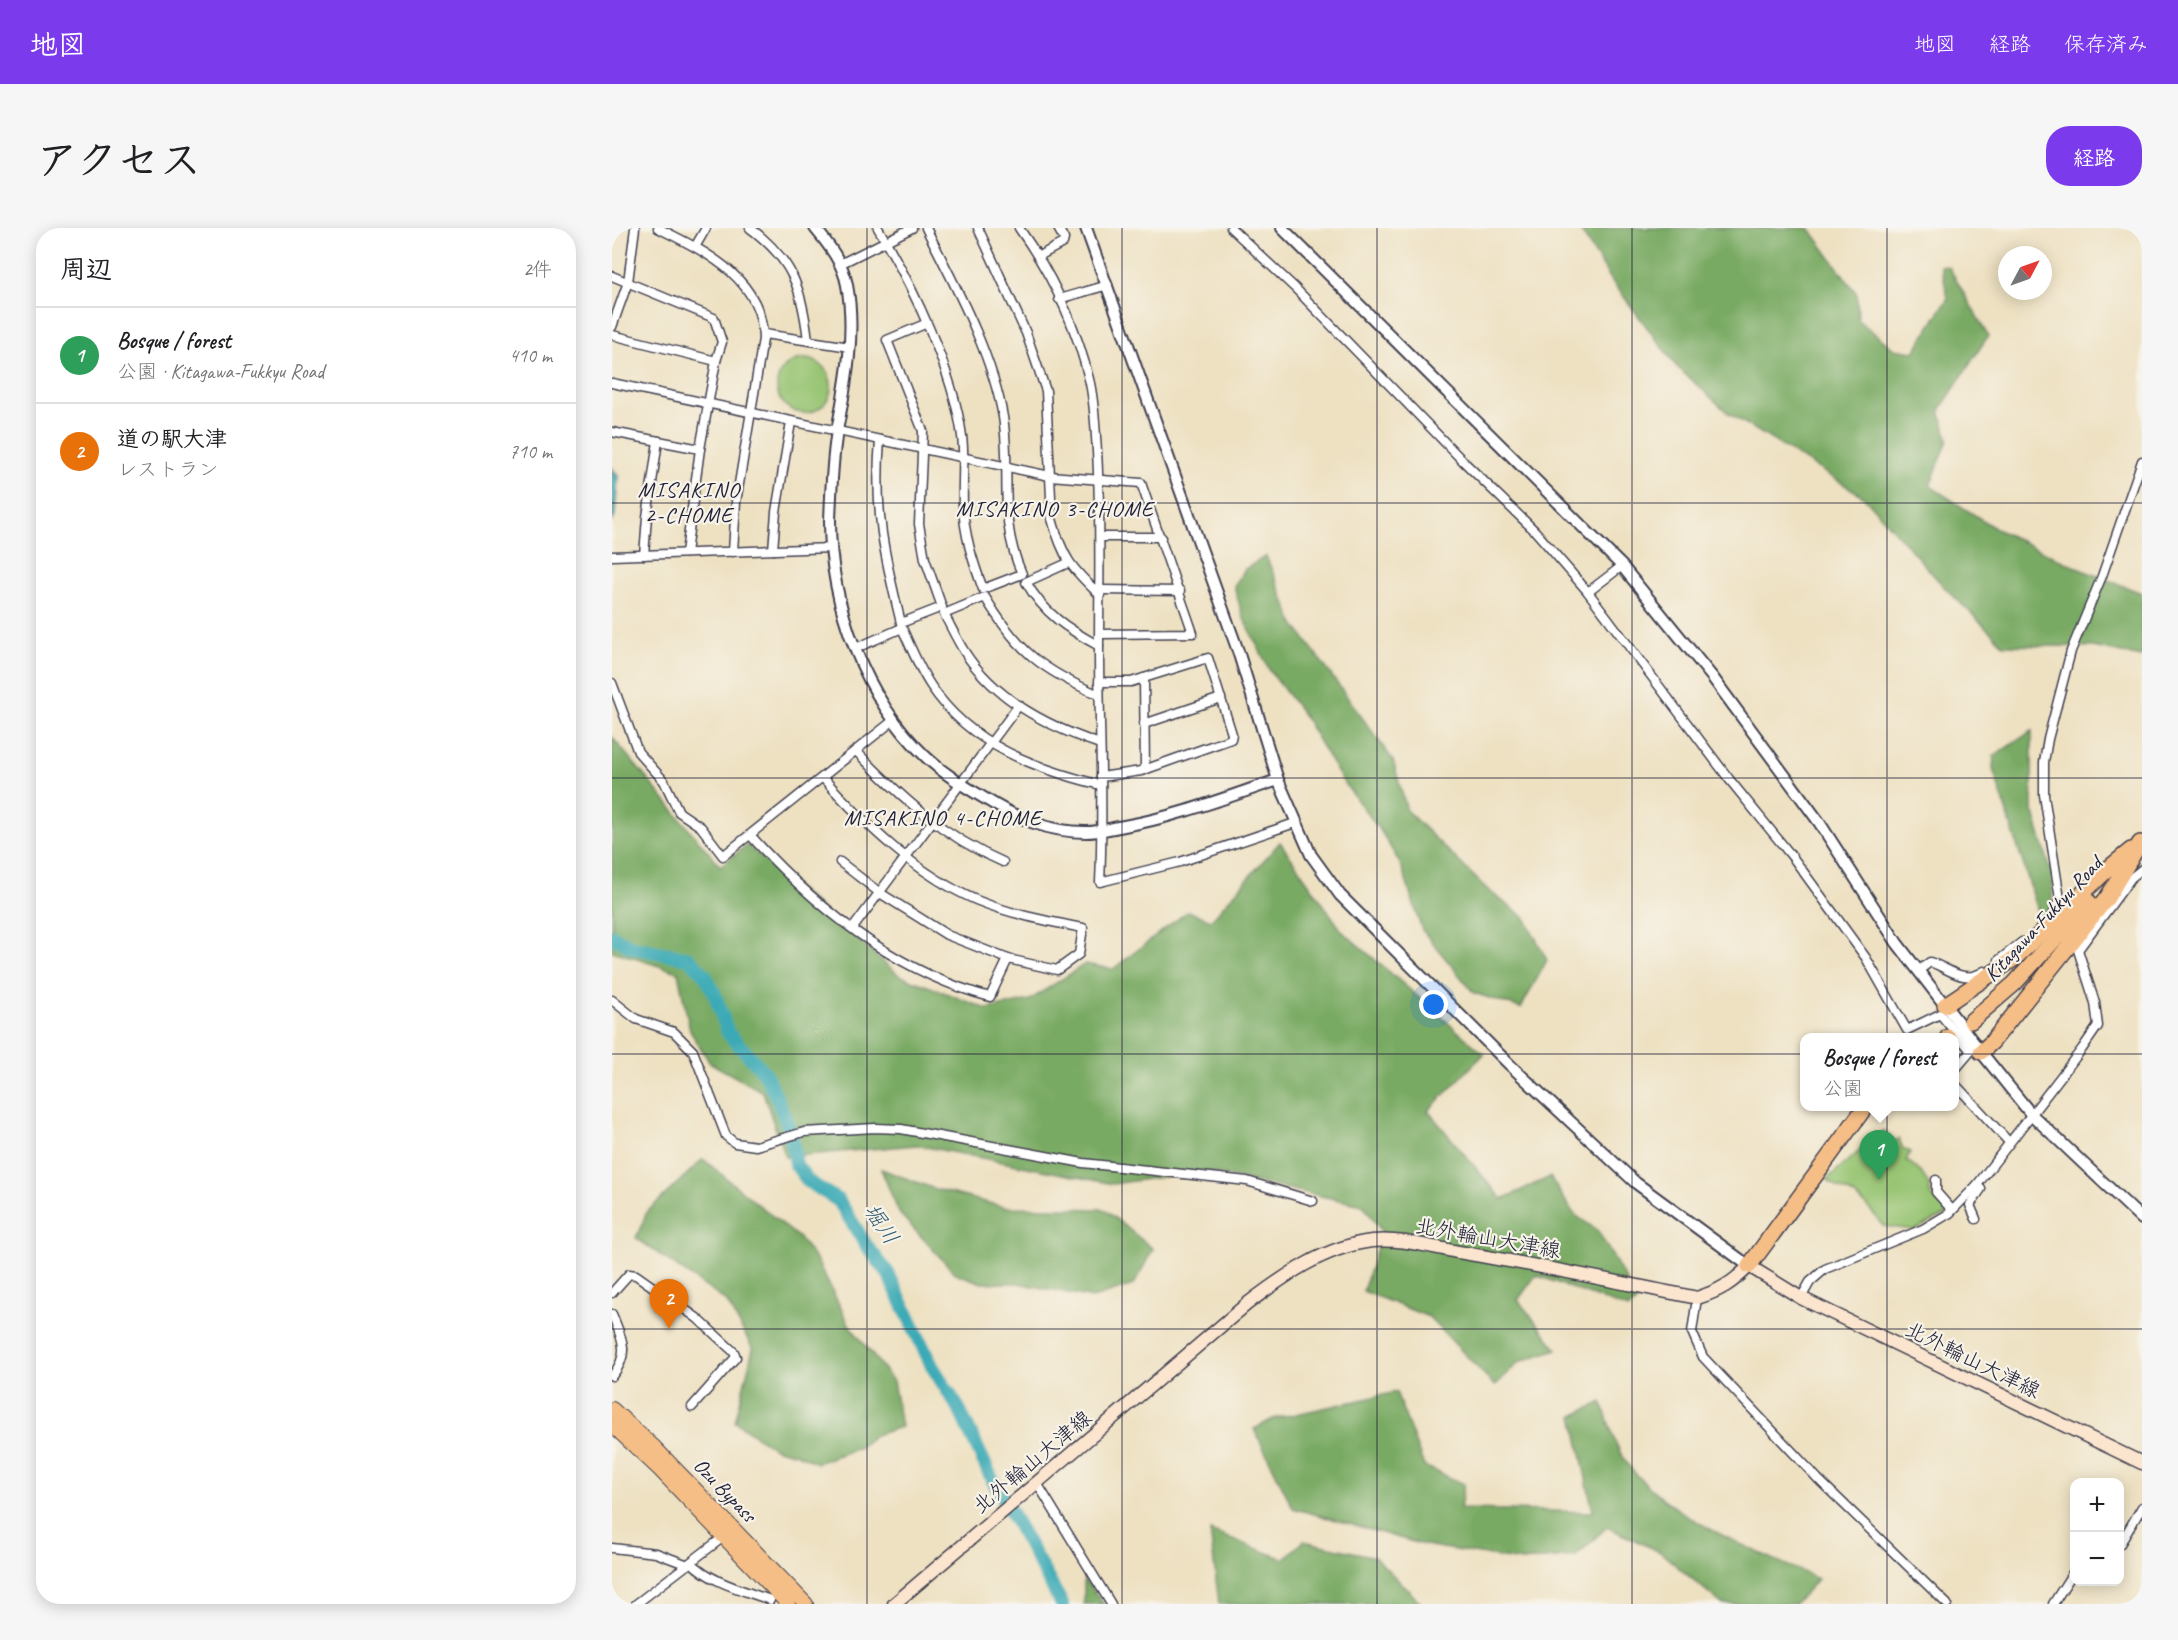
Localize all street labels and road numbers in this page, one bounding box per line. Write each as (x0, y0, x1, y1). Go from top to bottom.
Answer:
street label: Kitagawa-Fukkyu Road (1978, 848, 2110, 987)
street label: 北外輪山大津線 (1413, 1212, 1563, 1264)
street label: 北外輪山大津線 (1901, 1316, 2045, 1404)
street label: 北外輪山大津線 (967, 1405, 1097, 1519)
street label: Ozu Bypass (688, 1452, 763, 1529)

